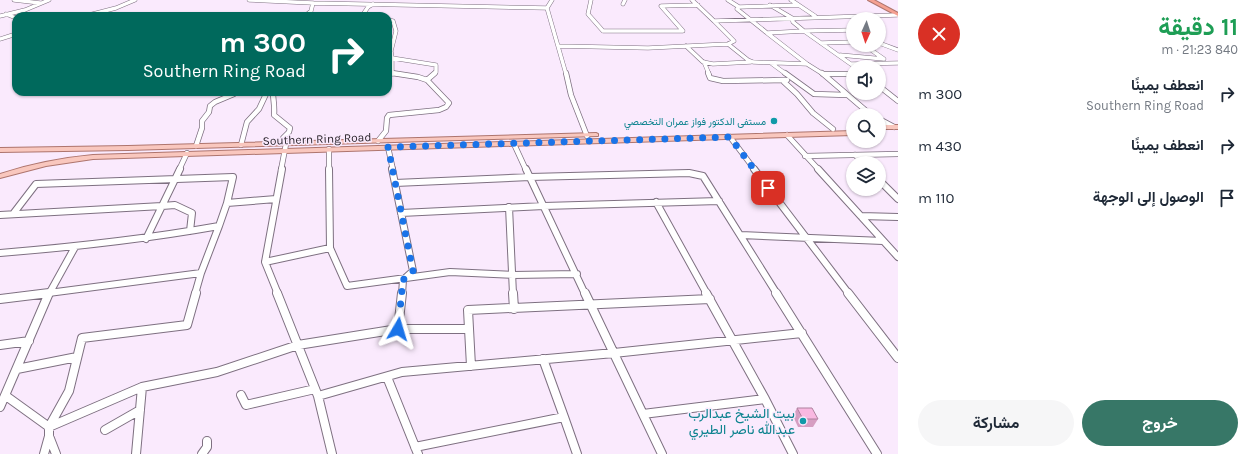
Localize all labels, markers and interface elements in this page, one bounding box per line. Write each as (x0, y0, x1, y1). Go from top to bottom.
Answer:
north arrow (846, 12, 886, 52)
map controls (846, 12, 886, 196)
button: close (918, 13, 960, 55)
text: 11 دقيقة (1158, 13, 1238, 41)
text: 300 m (219, 26, 306, 59)
icon: right (320, 28, 372, 80)
text: 840 m · 21:23 (1161, 42, 1238, 57)
text: Southern Ring Road (143, 60, 306, 82)
button: sound (846, 60, 886, 100)
text: انعطف يمينًا (1131, 76, 1204, 94)
icon: right (1216, 83, 1238, 105)
text: 300 m (918, 85, 962, 103)
text: Southern Ring Road (1086, 98, 1204, 113)
button: search (846, 108, 886, 148)
place label: مستفى الدكتور فواز عمران التخصصي (624, 116, 766, 130)
marker: مستفى الدكتور فواز عمران التخصصي (769, 116, 779, 126)
street label: Southern Ring Road (262, 130, 372, 148)
icon: right (1216, 135, 1238, 157)
text: انعطف يمينًا (1131, 136, 1204, 154)
text: 430 m (918, 137, 962, 155)
button: layers (846, 156, 886, 196)
pin (751, 171, 785, 205)
icon: arrive (757, 177, 779, 199)
icon: arrive (1216, 187, 1238, 209)
text: الوصول إلى الوجهة (1093, 188, 1204, 206)
text: 110 m (918, 189, 954, 207)
position arrow (377, 308, 419, 350)
button: مشاركة (918, 400, 1074, 446)
button: خروج (1082, 400, 1238, 446)
place label: بيت الشيخ عبدالرب عبدالله ناصر الطيري (688, 405, 795, 441)
marker: بيت الشيخ عبدالرب عبدالله ناصر الطيري (798, 416, 808, 426)

